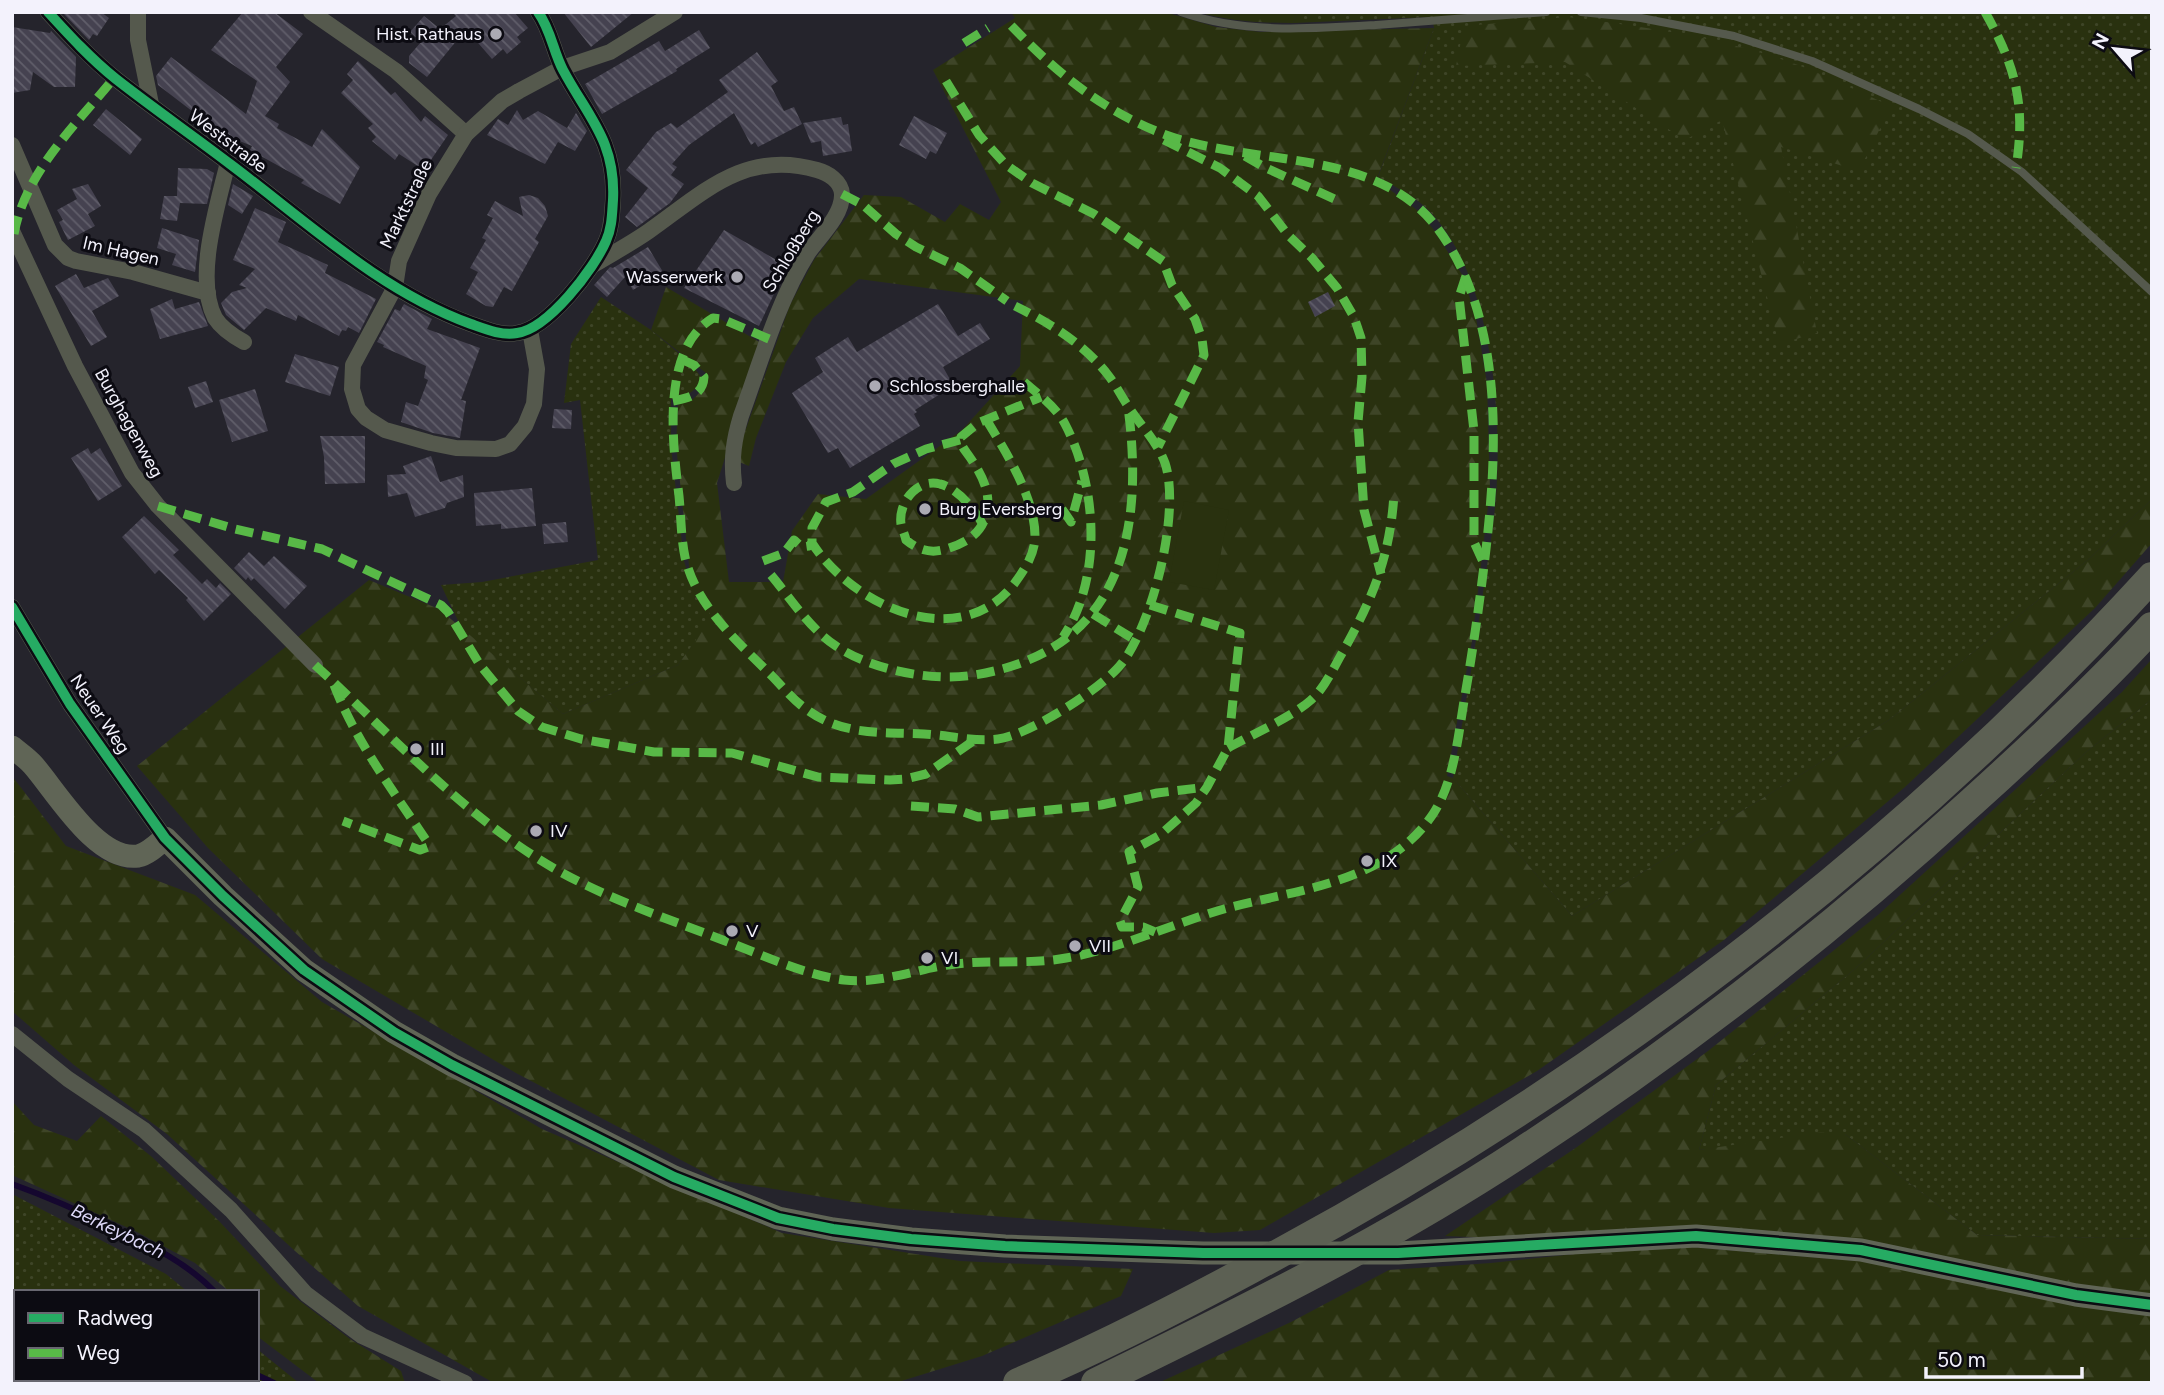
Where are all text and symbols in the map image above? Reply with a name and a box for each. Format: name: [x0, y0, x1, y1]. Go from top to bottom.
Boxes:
north arrow: [2080, 14, 2150, 84]
place label: Hist. Rathaus: [376, 23, 482, 45]
marker: Hist. Rathaus: [488, 26, 504, 42]
text: N: [2087, 29, 2114, 53]
street label: Weststraße: [185, 105, 271, 178]
street label: Marktstraße: [375, 156, 437, 252]
street label: Schloßberg: [758, 206, 824, 296]
street label: Im Hagen: [81, 232, 161, 270]
place label: Wasserwerk: [626, 266, 723, 288]
marker: Wasserwerk: [729, 269, 745, 285]
street label: Burghagenweg: [90, 365, 168, 481]
place label: Schlossberghalle: [889, 375, 1025, 397]
marker: Schlossberghalle: [867, 378, 883, 394]
place label: Burg Eversberg: [939, 498, 1062, 520]
marker: Burg Eversberg: [917, 501, 933, 517]
street label: Neuer Weg: [65, 670, 135, 758]
place label: III: [430, 738, 445, 760]
marker: III: [408, 741, 424, 757]
place label: IV: [550, 820, 568, 842]
marker: IV: [528, 823, 544, 839]
place label: IX: [1381, 850, 1397, 872]
marker: IX: [1359, 853, 1375, 869]
place label: V: [746, 920, 759, 942]
marker: V: [724, 923, 740, 939]
place label: VII: [1089, 935, 1111, 957]
marker: VII: [1067, 938, 1083, 954]
place label: VI: [941, 947, 958, 969]
marker: VI: [919, 950, 935, 966]
water label: Berkeybach: [68, 1199, 169, 1264]
legend: [14, 1290, 259, 1381]
text: Radweg: [77, 1305, 153, 1330]
scale bar: [1926, 1336, 2082, 1380]
text: Weg: [77, 1340, 120, 1365]
text: 50 m: [1937, 1347, 1986, 1372]

